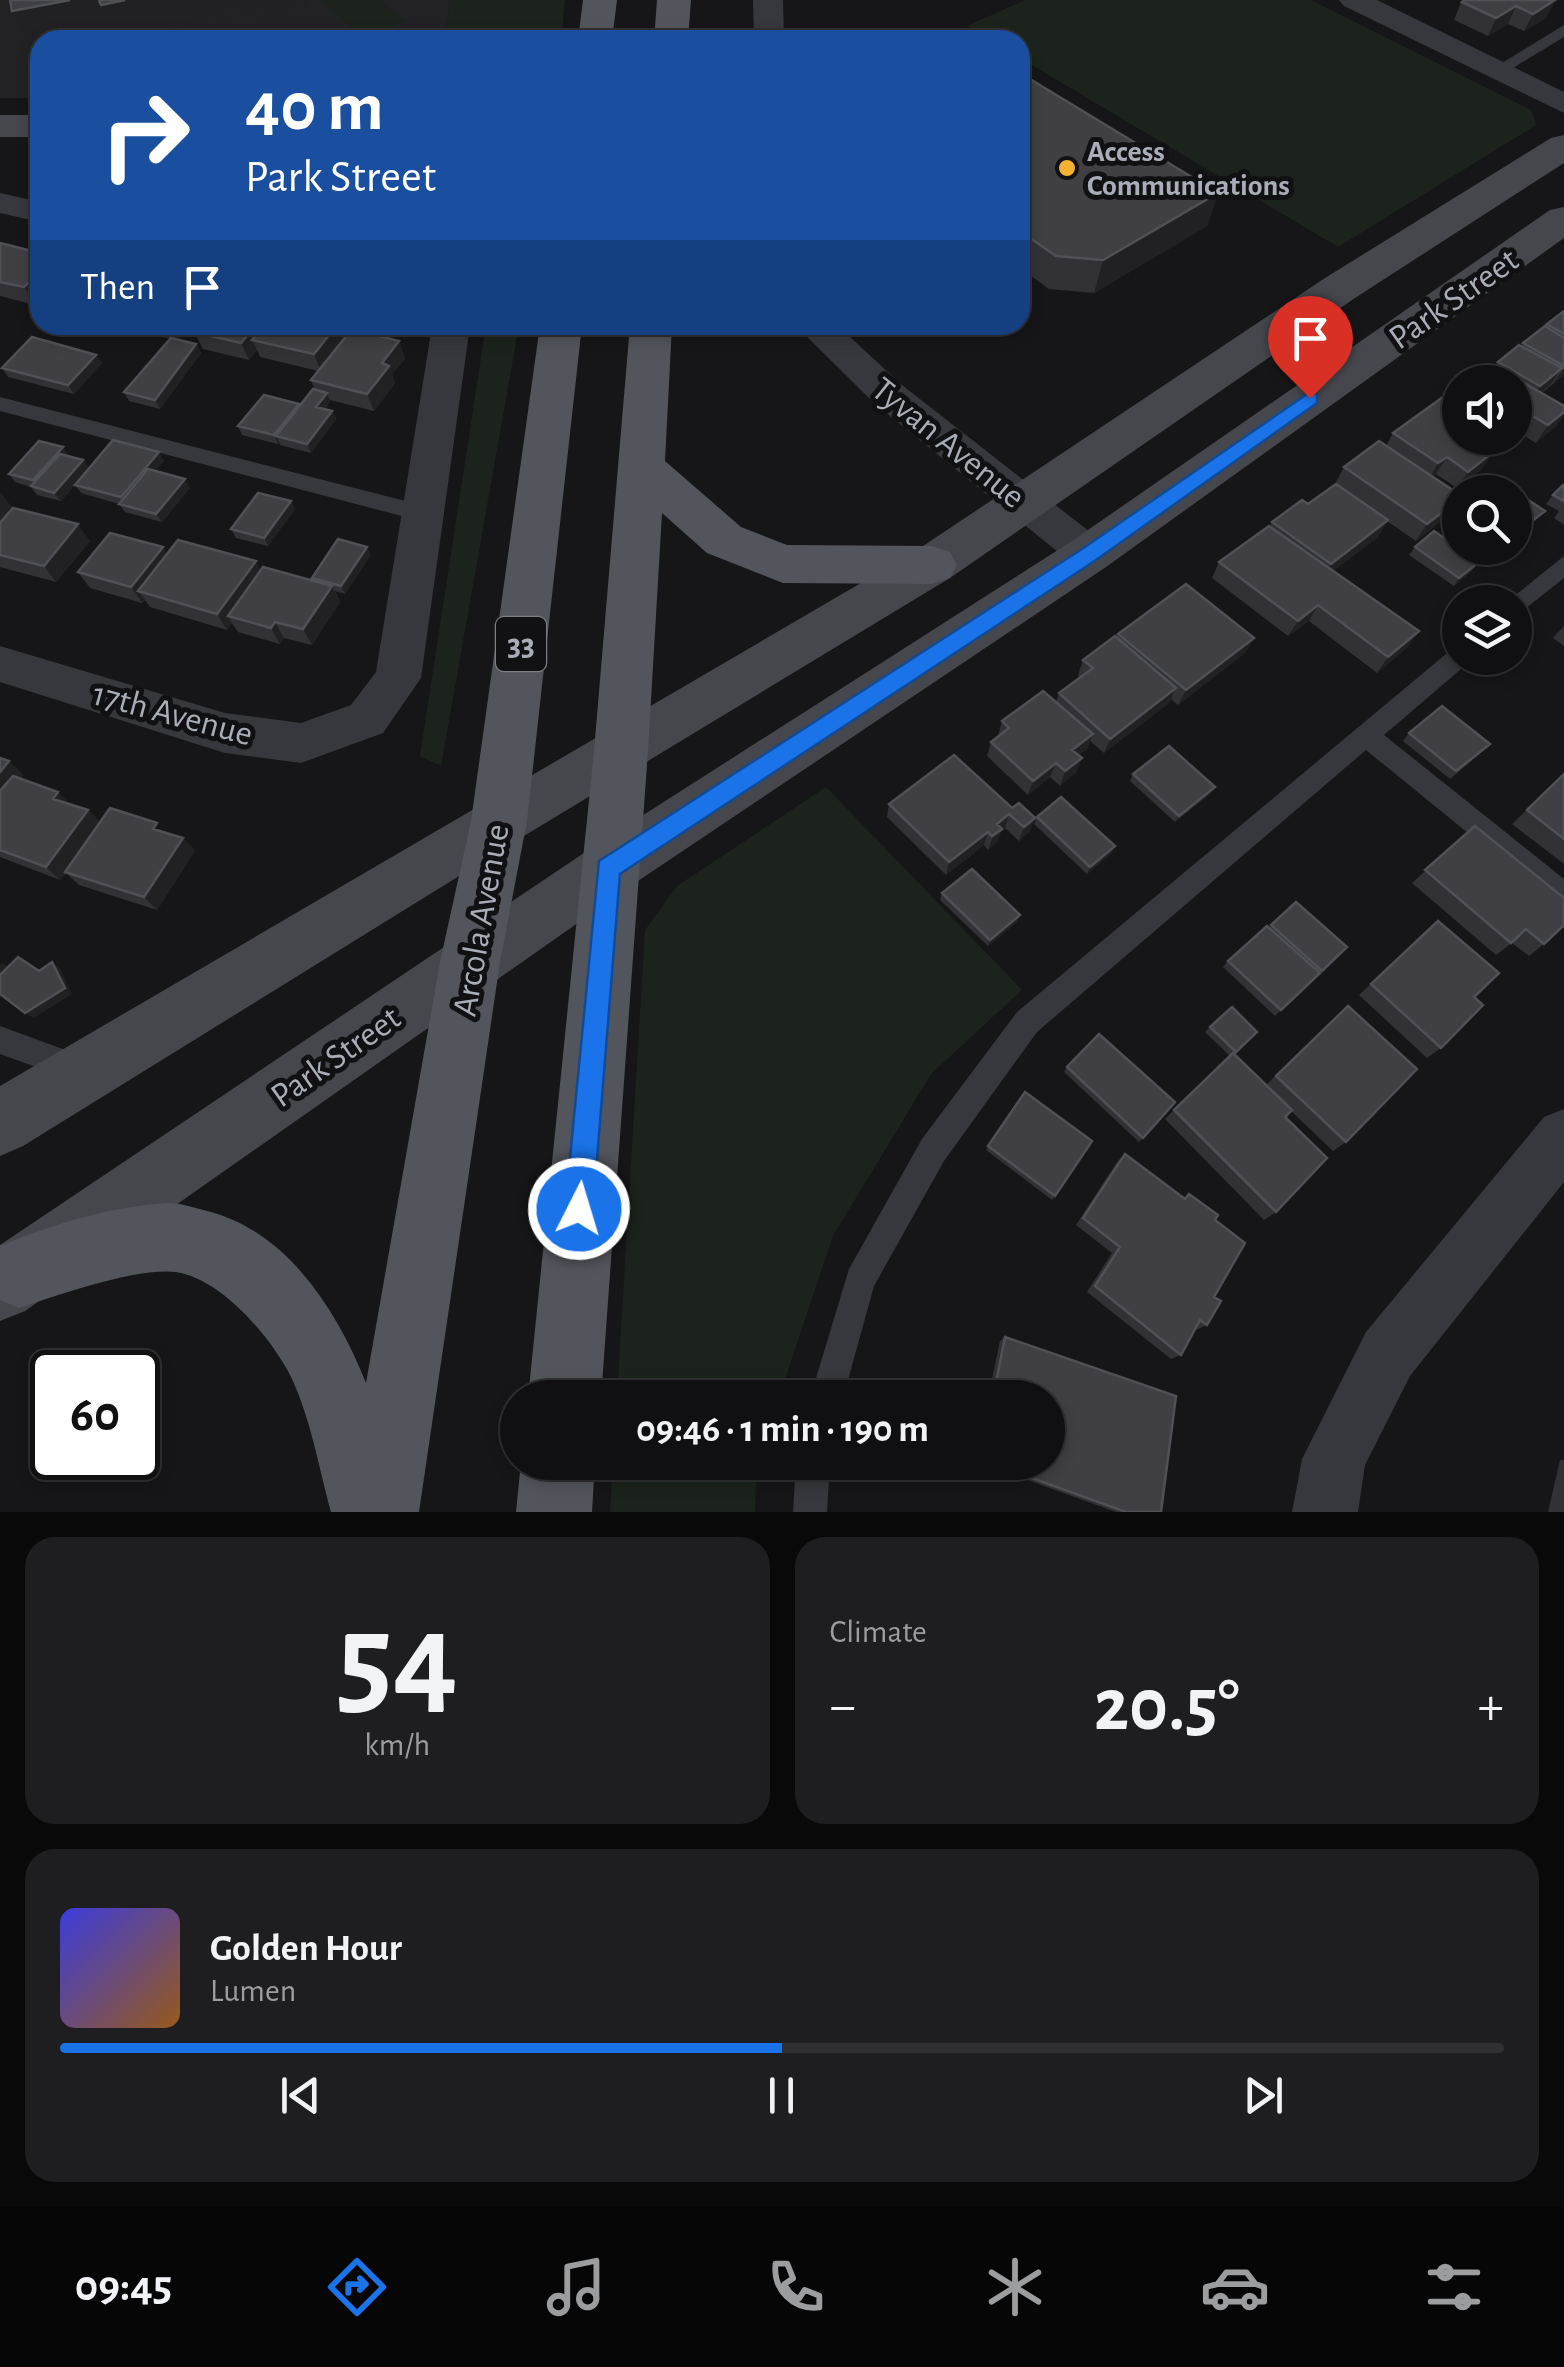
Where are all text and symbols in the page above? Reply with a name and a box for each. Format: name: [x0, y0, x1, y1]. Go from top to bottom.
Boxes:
icon: right: [80, 70, 210, 200]
text: 40 m: [245, 73, 384, 143]
place label: Access Communications: [1087, 137, 1290, 201]
text: Park Street: [245, 155, 436, 200]
marker: Access Communications: [1056, 157, 1078, 179]
street label: Park Street: [1383, 242, 1525, 356]
icon: arrive: [175, 260, 230, 315]
text: Then: [80, 269, 155, 307]
pin: [1268, 296, 1353, 399]
icon: arrive: [1283, 311, 1338, 366]
map controls: [1442, 365, 1532, 675]
button: sound: [1442, 365, 1532, 455]
street label: Tyvan Avenue: [865, 371, 1031, 515]
button: search: [1442, 475, 1532, 565]
button: layers: [1442, 585, 1532, 675]
road number: 33: [496, 617, 546, 671]
street label: 17th Avenue: [89, 676, 256, 753]
street label: Arcola Avenue: [447, 821, 516, 1019]
street label: Park Street: [265, 1000, 407, 1114]
position arrow: [527, 1157, 631, 1261]
speed limit sign: 60: [30, 1350, 160, 1480]
text: 09:46 · 1 min · 190 m: [636, 1411, 929, 1449]
text: 54: [336, 1596, 458, 1726]
text: Climate: [830, 1616, 927, 1648]
text: 20.5°: [1094, 1669, 1240, 1744]
text: −: [830, 1679, 856, 1734]
text: +: [1478, 1679, 1504, 1734]
text: km/h: [364, 1729, 430, 1761]
text: Golden Hour: [210, 1930, 402, 1968]
text: Lumen: [210, 1975, 296, 2007]
icon: previous: [273, 2068, 328, 2123]
icon: pause: [754, 2068, 809, 2123]
icon: next: [1236, 2068, 1291, 2123]
icon: directions: [322, 2252, 392, 2322]
icon: music: [541, 2252, 611, 2322]
icon: phone: [761, 2252, 831, 2322]
icon: climate: [980, 2252, 1050, 2322]
icon: car: [1200, 2252, 1270, 2322]
icon: filters: [1419, 2252, 1489, 2322]
text: 09:45: [75, 2264, 172, 2309]

